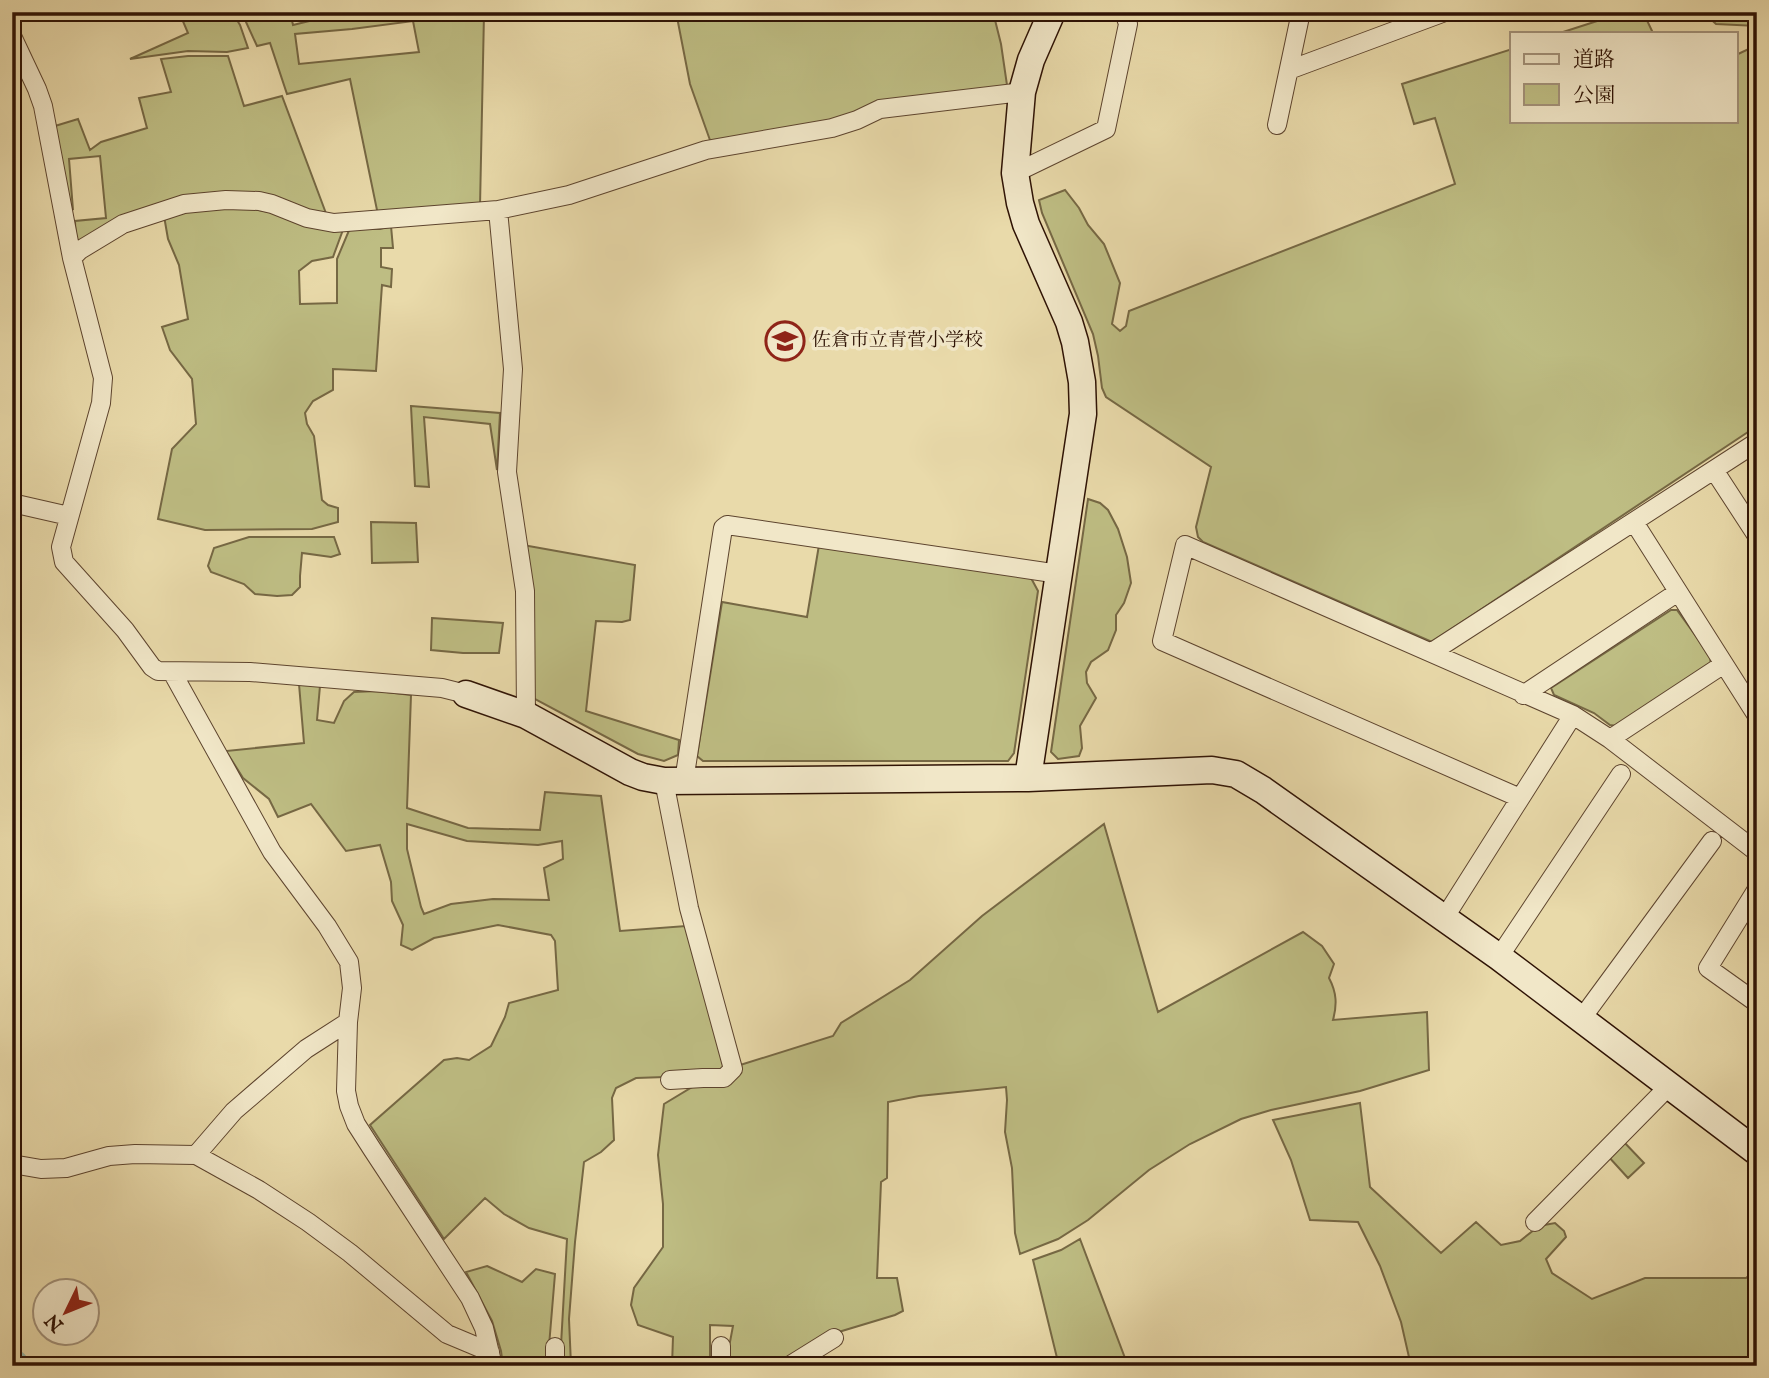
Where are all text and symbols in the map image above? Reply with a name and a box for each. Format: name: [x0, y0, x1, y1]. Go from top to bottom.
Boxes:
legend: [1510, 32, 1738, 122]
text: 道路: [1573, 47, 1615, 74]
text: 公園: [1573, 83, 1615, 110]
school or university icon: 佐倉市立青菅小学校: [764, 320, 806, 362]
place label: 佐倉市立青菅小学校: [812, 329, 983, 353]
north arrow: [32, 1276, 102, 1346]
text: N: [40, 1308, 70, 1337]

